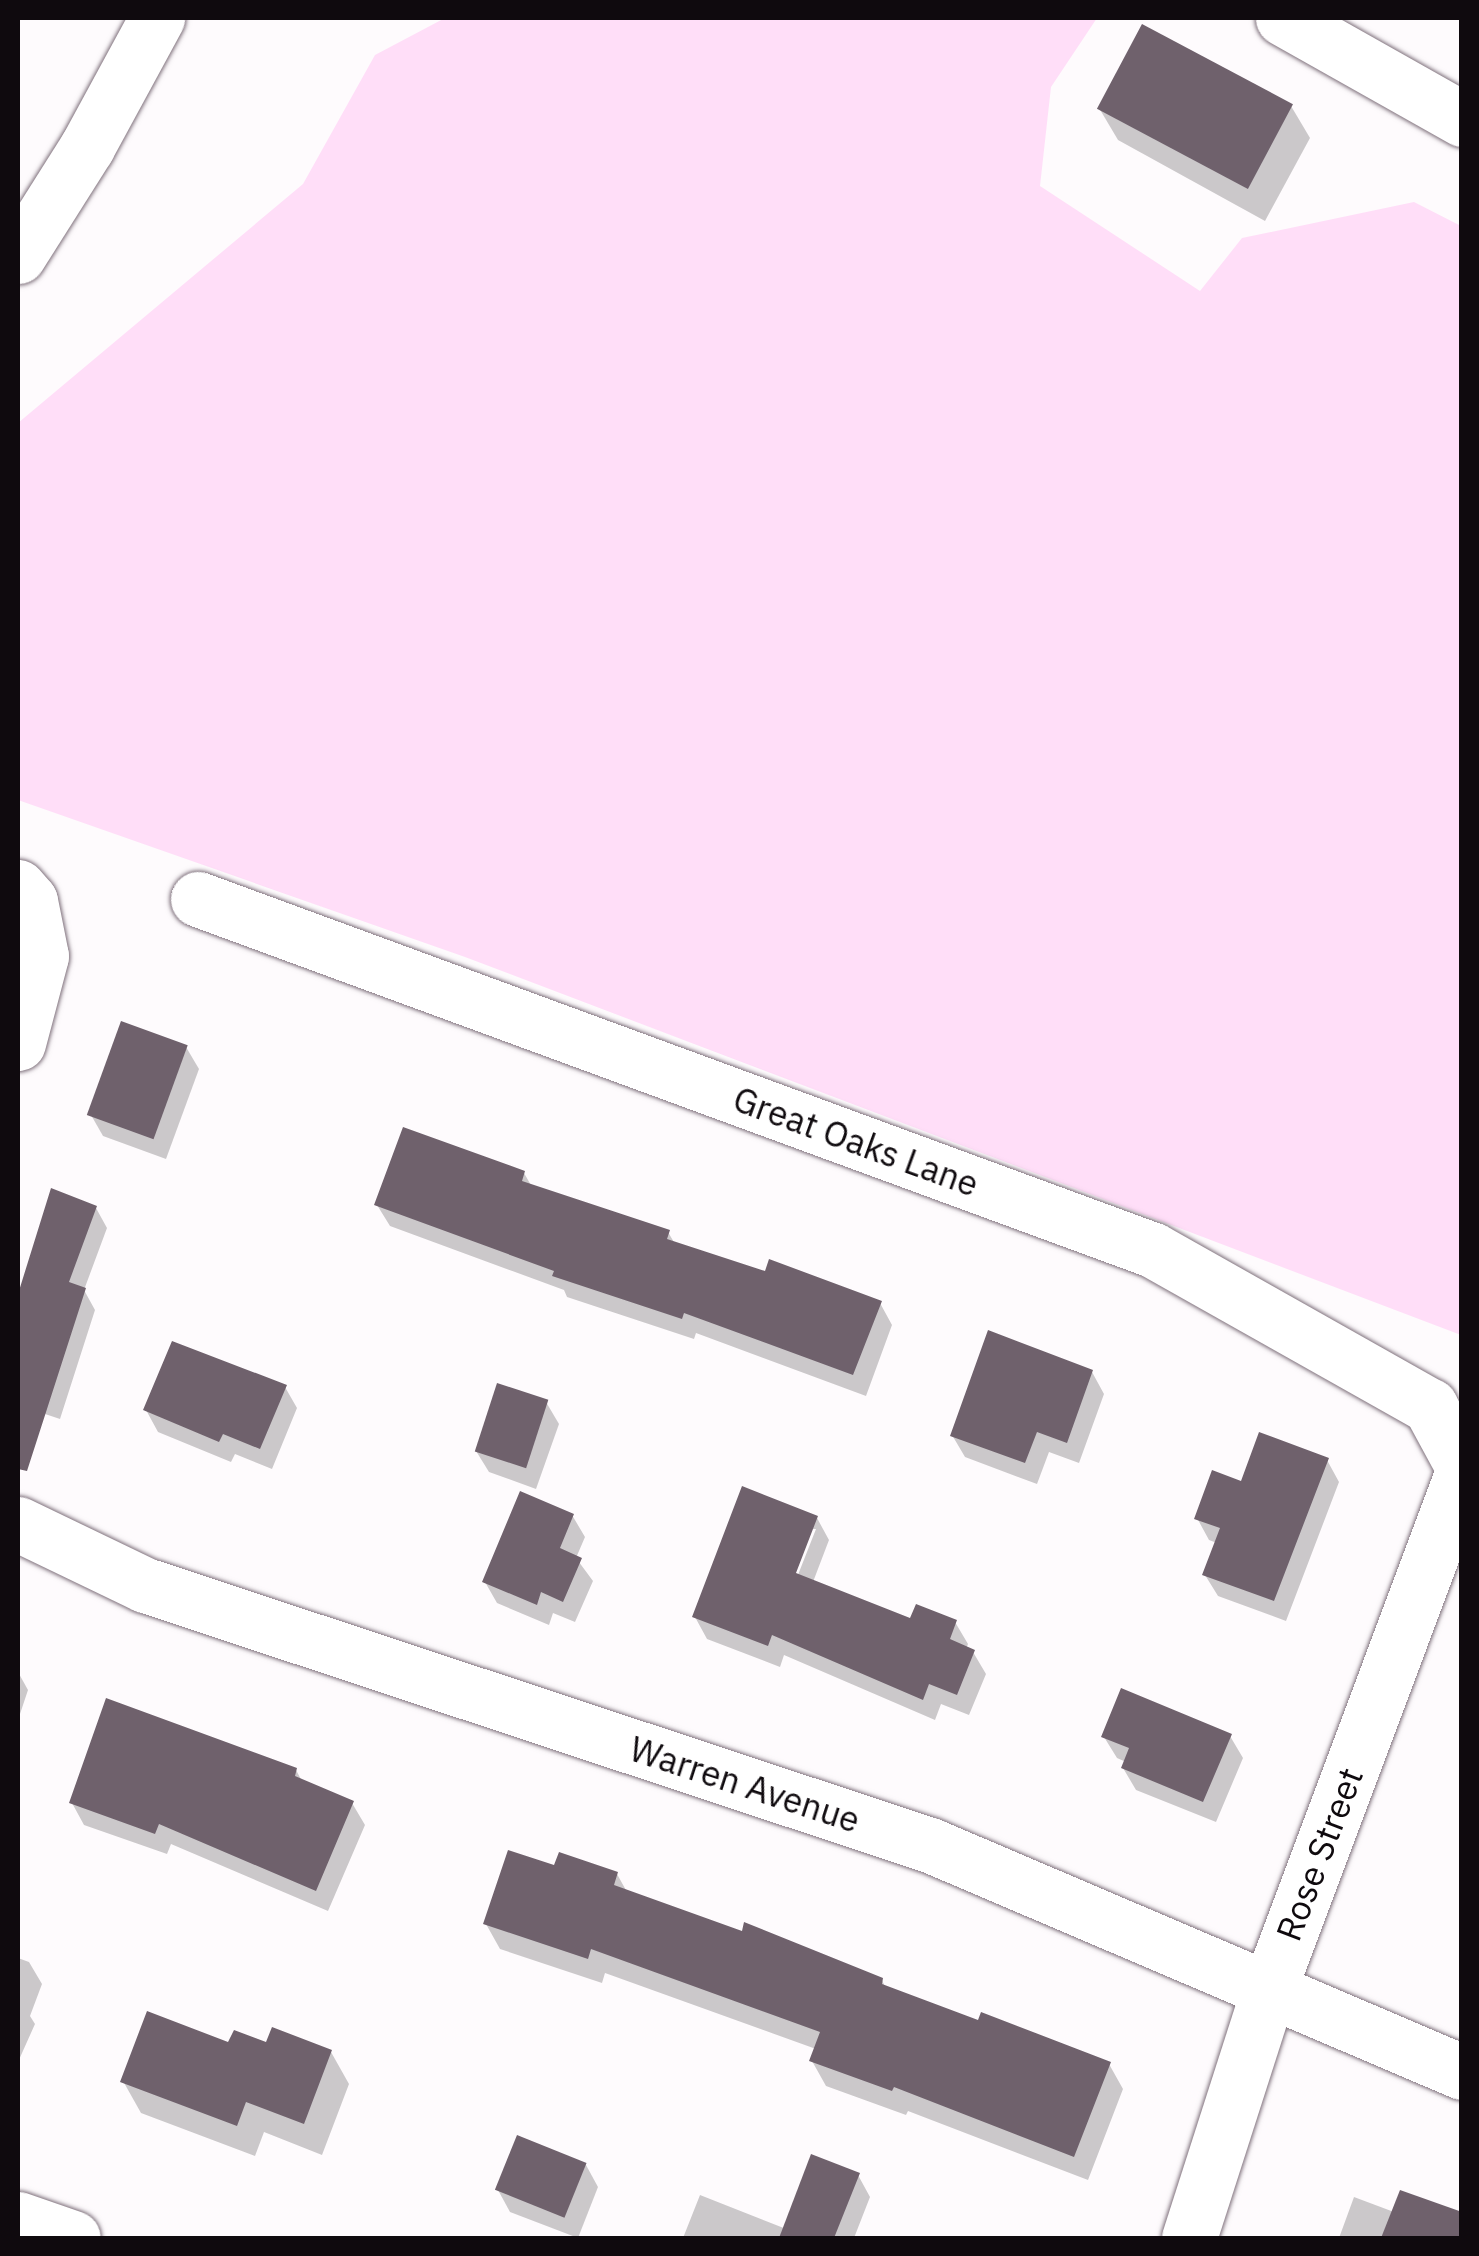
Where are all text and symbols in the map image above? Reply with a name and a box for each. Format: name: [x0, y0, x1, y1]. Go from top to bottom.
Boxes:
street label: Great Oaks Lane: [728, 1077, 984, 1205]
street label: Warren Avenue: [625, 1727, 865, 1841]
street label: Rose Street: [1267, 1762, 1371, 1946]

